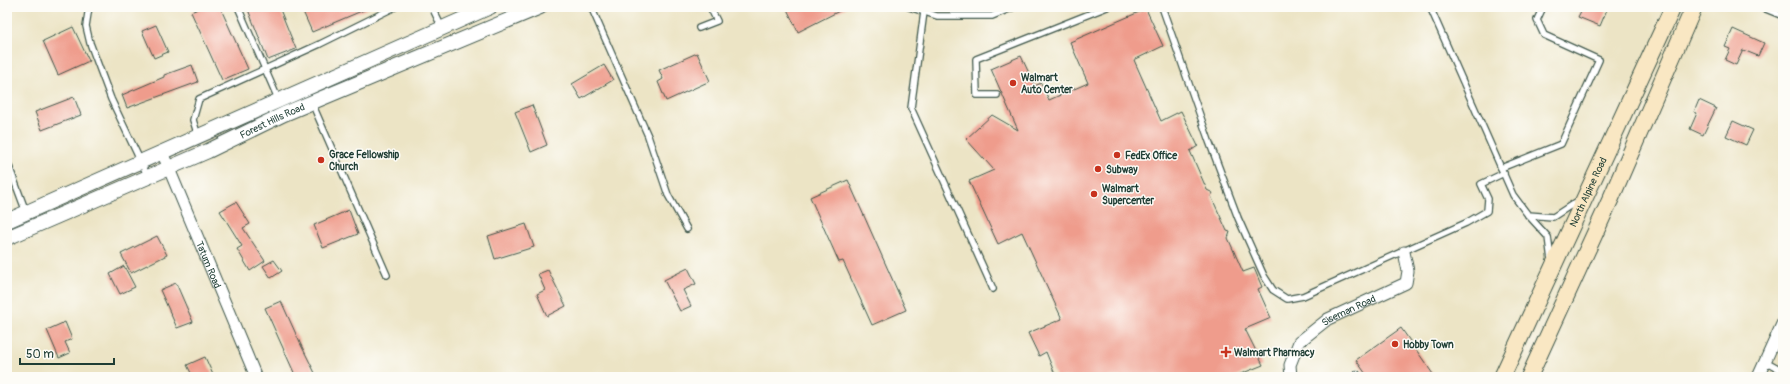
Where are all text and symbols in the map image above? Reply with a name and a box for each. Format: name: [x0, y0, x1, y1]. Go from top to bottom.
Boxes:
place label: Walmart Auto Center: [1021, 72, 1073, 96]
marker: Walmart Auto Center: [1008, 78, 1018, 88]
street label: Forest Hills Road: [238, 101, 307, 142]
place label: Grace Fellowship Church: [329, 149, 399, 173]
marker: FedEx Office: [1112, 150, 1122, 160]
place label: FedEx Office: [1125, 150, 1178, 162]
marker: Grace Fellowship Church: [316, 155, 326, 165]
street label: North Alpine Road: [1567, 155, 1610, 229]
marker: Subway: [1093, 164, 1103, 174]
place label: Subway: [1106, 164, 1138, 176]
place label: Walmart Supercenter: [1102, 183, 1154, 207]
marker: Walmart Supercenter: [1089, 189, 1099, 199]
street label: Tatum Road: [193, 240, 223, 290]
street label: Siseman Road: [1319, 293, 1378, 329]
marker: Hobby Town: [1390, 339, 1400, 349]
place label: Hobby Town: [1403, 339, 1454, 351]
scale bar: [20, 340, 114, 366]
text: 50 m: [26, 347, 54, 362]
marker: Walmart Pharmacy: [1221, 347, 1231, 357]
place label: Walmart Pharmacy: [1234, 347, 1315, 359]

